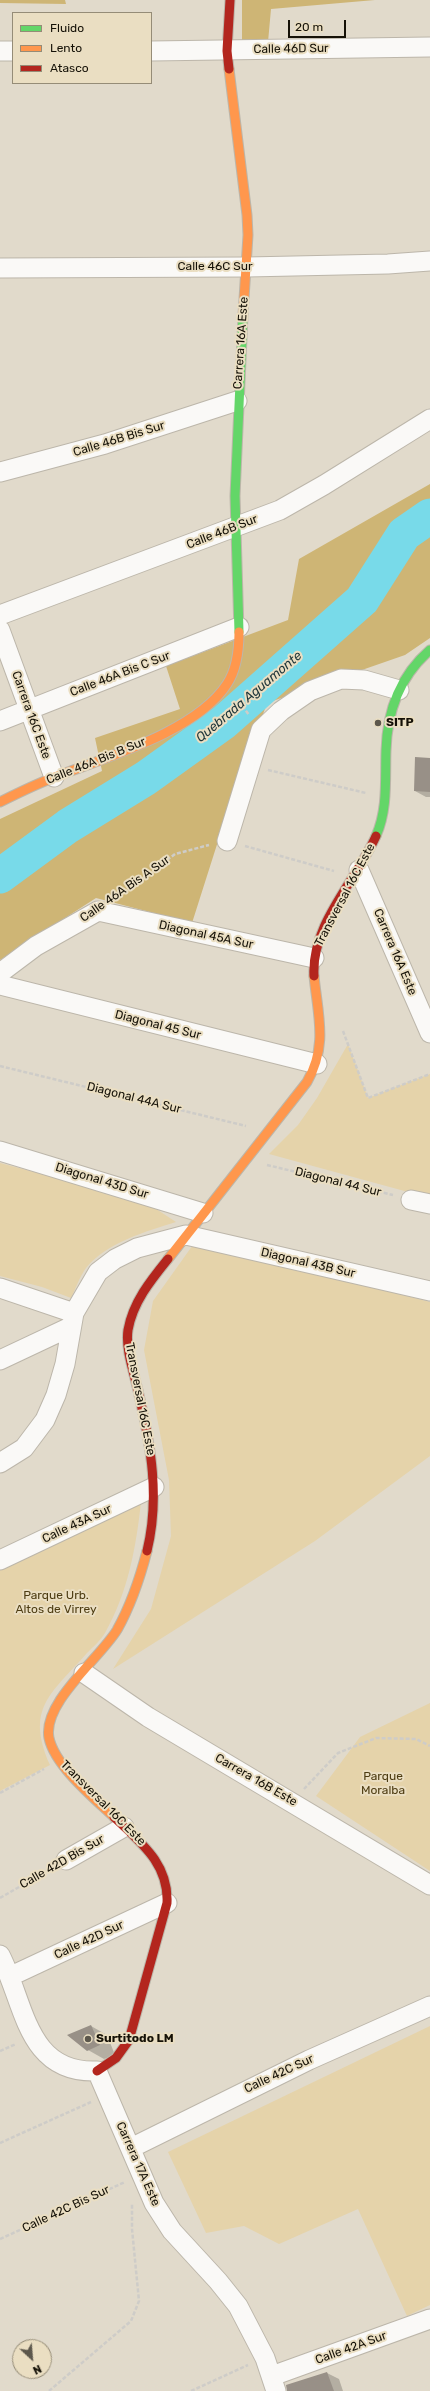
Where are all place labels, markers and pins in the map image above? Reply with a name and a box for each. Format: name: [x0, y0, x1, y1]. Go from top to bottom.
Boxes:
place label: SITP: [386, 716, 414, 730]
marker: SITP: [373, 718, 383, 728]
place label: Surtitodo LM: [96, 2032, 174, 2046]
marker: Surtitodo LM: [83, 2034, 93, 2044]

